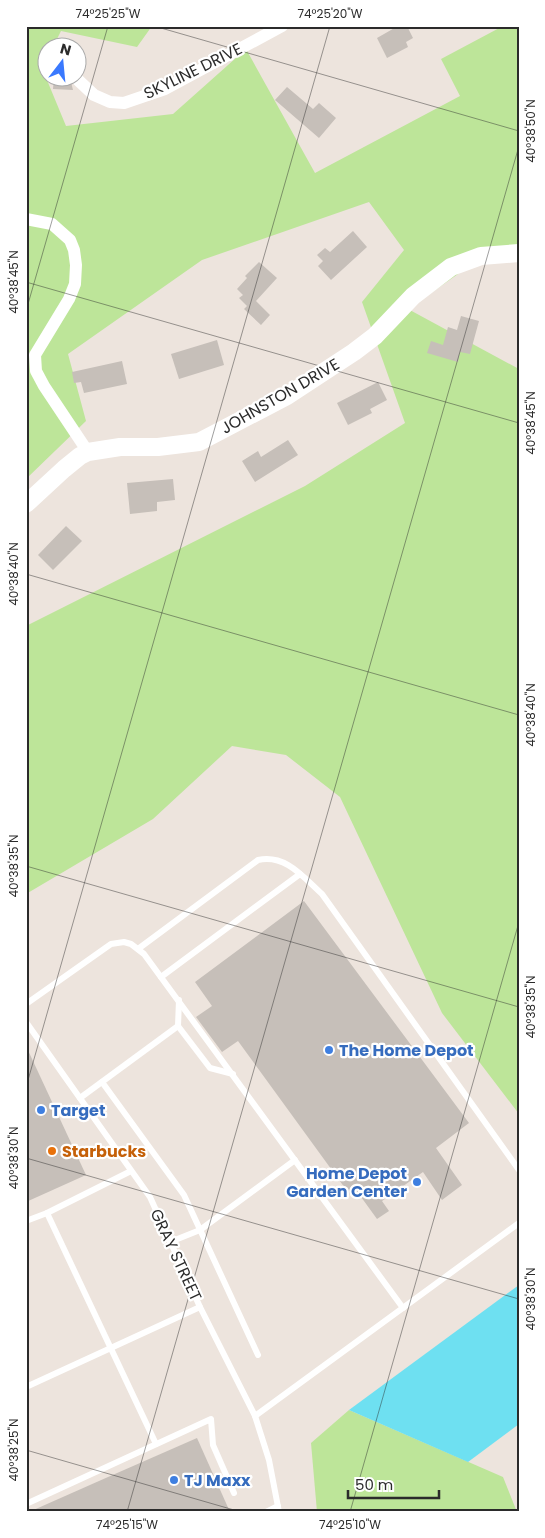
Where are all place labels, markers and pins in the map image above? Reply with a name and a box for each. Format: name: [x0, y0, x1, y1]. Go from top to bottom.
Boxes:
place label: The Home Depot: [339, 1039, 474, 1062]
marker: The Home Depot: [323, 1044, 335, 1056]
place label: Target: [51, 1099, 105, 1122]
marker: Target: [35, 1104, 47, 1116]
place label: Starbucks: [62, 1140, 146, 1163]
marker: Starbucks: [46, 1145, 58, 1157]
place label: Home Depot Garden Center: [286, 1162, 407, 1203]
marker: Home Depot Garden Center: [411, 1176, 423, 1188]
place label: TJ Maxx: [184, 1469, 251, 1492]
marker: TJ Maxx: [168, 1474, 180, 1486]

